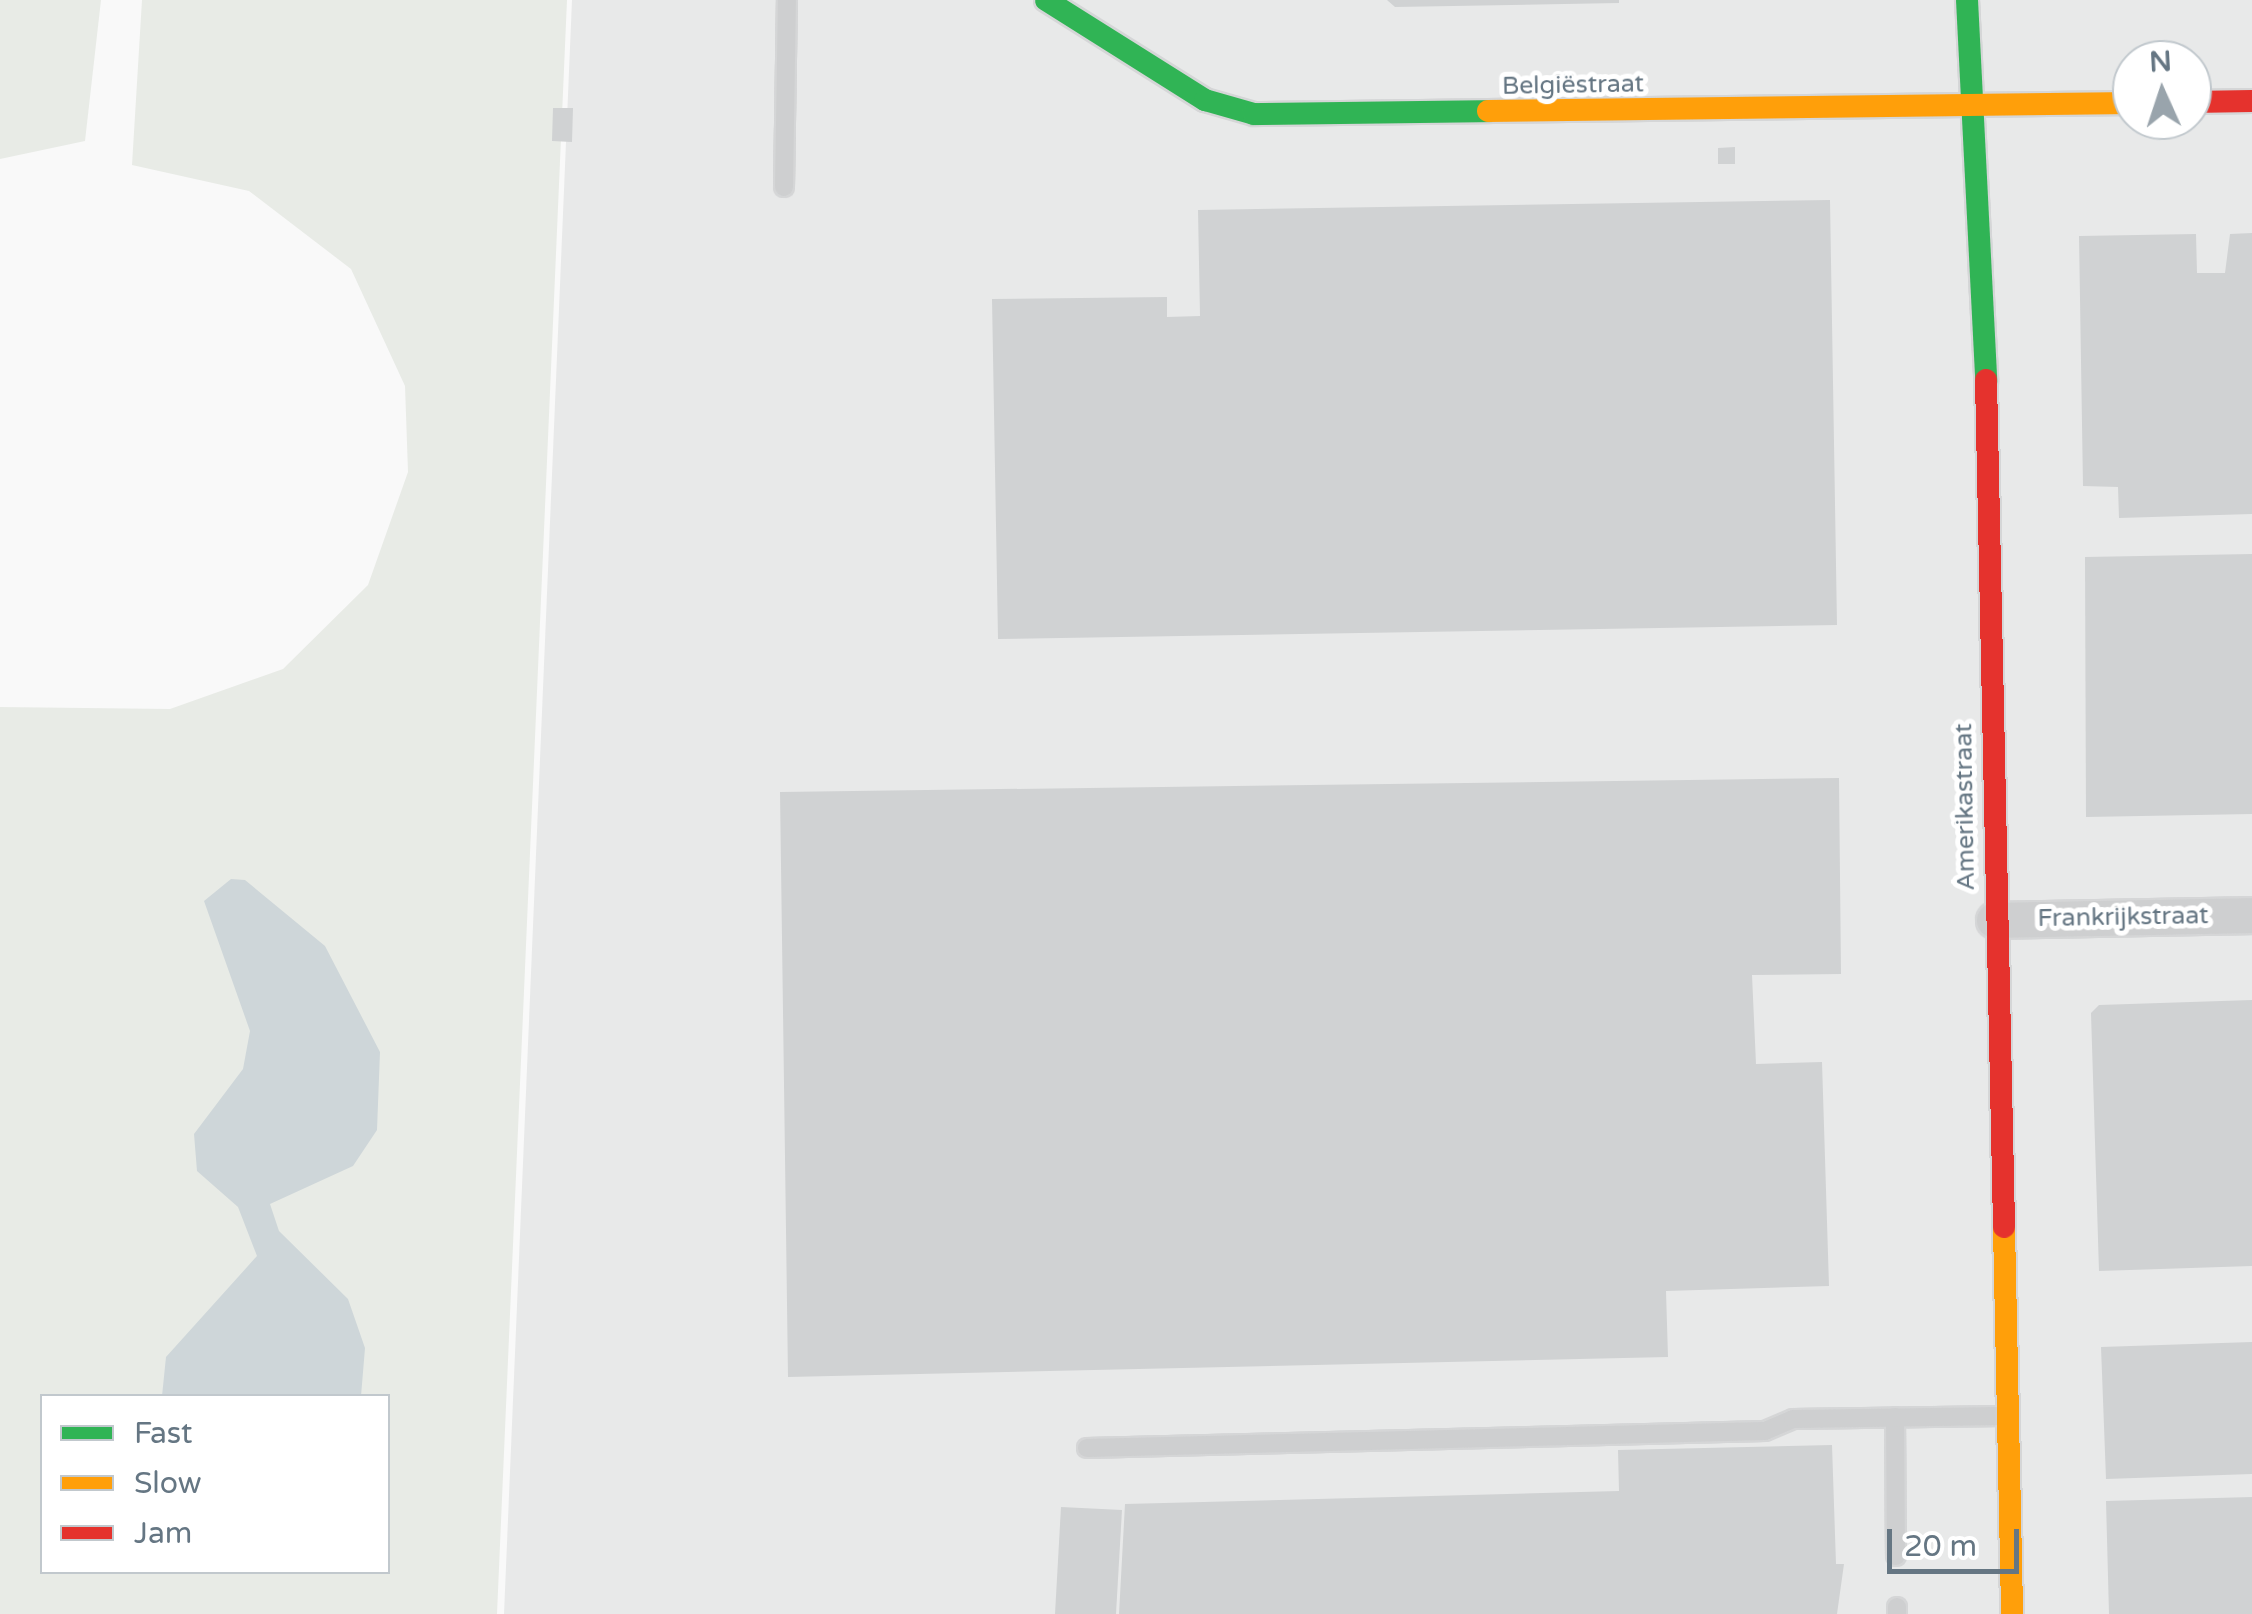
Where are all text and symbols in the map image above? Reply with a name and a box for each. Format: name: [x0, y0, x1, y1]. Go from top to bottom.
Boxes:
north arrow: [2112, 40, 2212, 140]
text: N: [2148, 44, 2173, 80]
street label: Belgiëstraat: [1502, 69, 1644, 101]
street label: Amerikastraat: [1949, 723, 1981, 891]
street label: Frankrijkstraat: [2037, 901, 2209, 933]
legend: [40, 1394, 390, 1574]
text: Fast: [134, 1415, 193, 1452]
text: Slow: [134, 1465, 202, 1502]
scale bar: [1892, 1509, 2024, 1571]
text: Jam: [134, 1515, 192, 1552]
text: 20 m: [1904, 1528, 1977, 1565]

